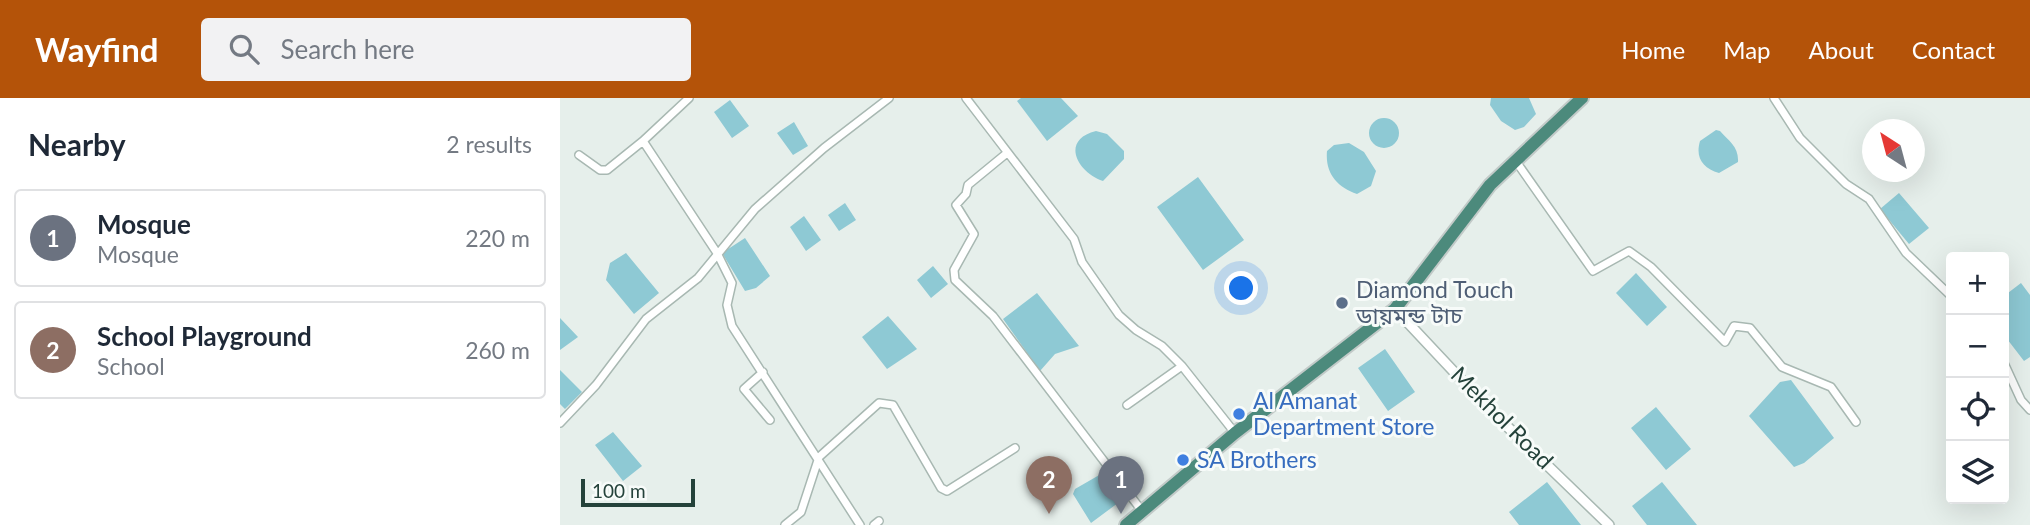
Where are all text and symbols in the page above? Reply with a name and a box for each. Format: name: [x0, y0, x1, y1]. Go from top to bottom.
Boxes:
search box: [201, 18, 691, 81]
text: Wayfind: [35, 29, 159, 69]
icon: search: [225, 30, 263, 68]
text: Search here: [281, 33, 415, 65]
text: Home: [1621, 35, 1685, 64]
text: Map: [1723, 35, 1771, 64]
text: About: [1809, 35, 1874, 64]
text: Contact: [1912, 35, 1995, 64]
north arrow: [1862, 119, 1925, 182]
text: Nearby: [28, 126, 126, 162]
text: 2 results: [446, 130, 532, 158]
text: Mosque: [97, 208, 191, 240]
text: 1: [46, 224, 60, 252]
text: 220 m: [465, 224, 530, 252]
text: Mosque: [97, 240, 179, 268]
map controls: [1946, 252, 2009, 504]
button: +: [1946, 252, 2009, 315]
your location: [1224, 271, 1258, 305]
place label: Diamond Touch ডায়মন্ড টাচ: [1355, 275, 1514, 329]
marker: Diamond Touch ডায়মন্ড টাচ: [1334, 295, 1350, 311]
button: −: [1946, 315, 2009, 378]
text: School Playground: [97, 320, 312, 352]
text: 2: [46, 336, 60, 364]
text: 260 m: [465, 336, 530, 364]
text: School: [97, 352, 165, 380]
street label: Mekhol Road: [1446, 360, 1560, 474]
button: locate: [1946, 378, 2009, 441]
place label: Al Amanat Department Store: [1253, 386, 1435, 440]
marker: Al Amanat Department Store: [1231, 406, 1247, 422]
button: layers: [1946, 441, 2009, 504]
place label: SA Brothers: [1197, 445, 1317, 473]
marker: SA Brothers: [1175, 452, 1191, 468]
pin: 2: [1026, 456, 1072, 514]
pin: 1: [1098, 456, 1144, 514]
scale bar: [581, 476, 695, 508]
text: 100 m: [592, 479, 646, 502]

